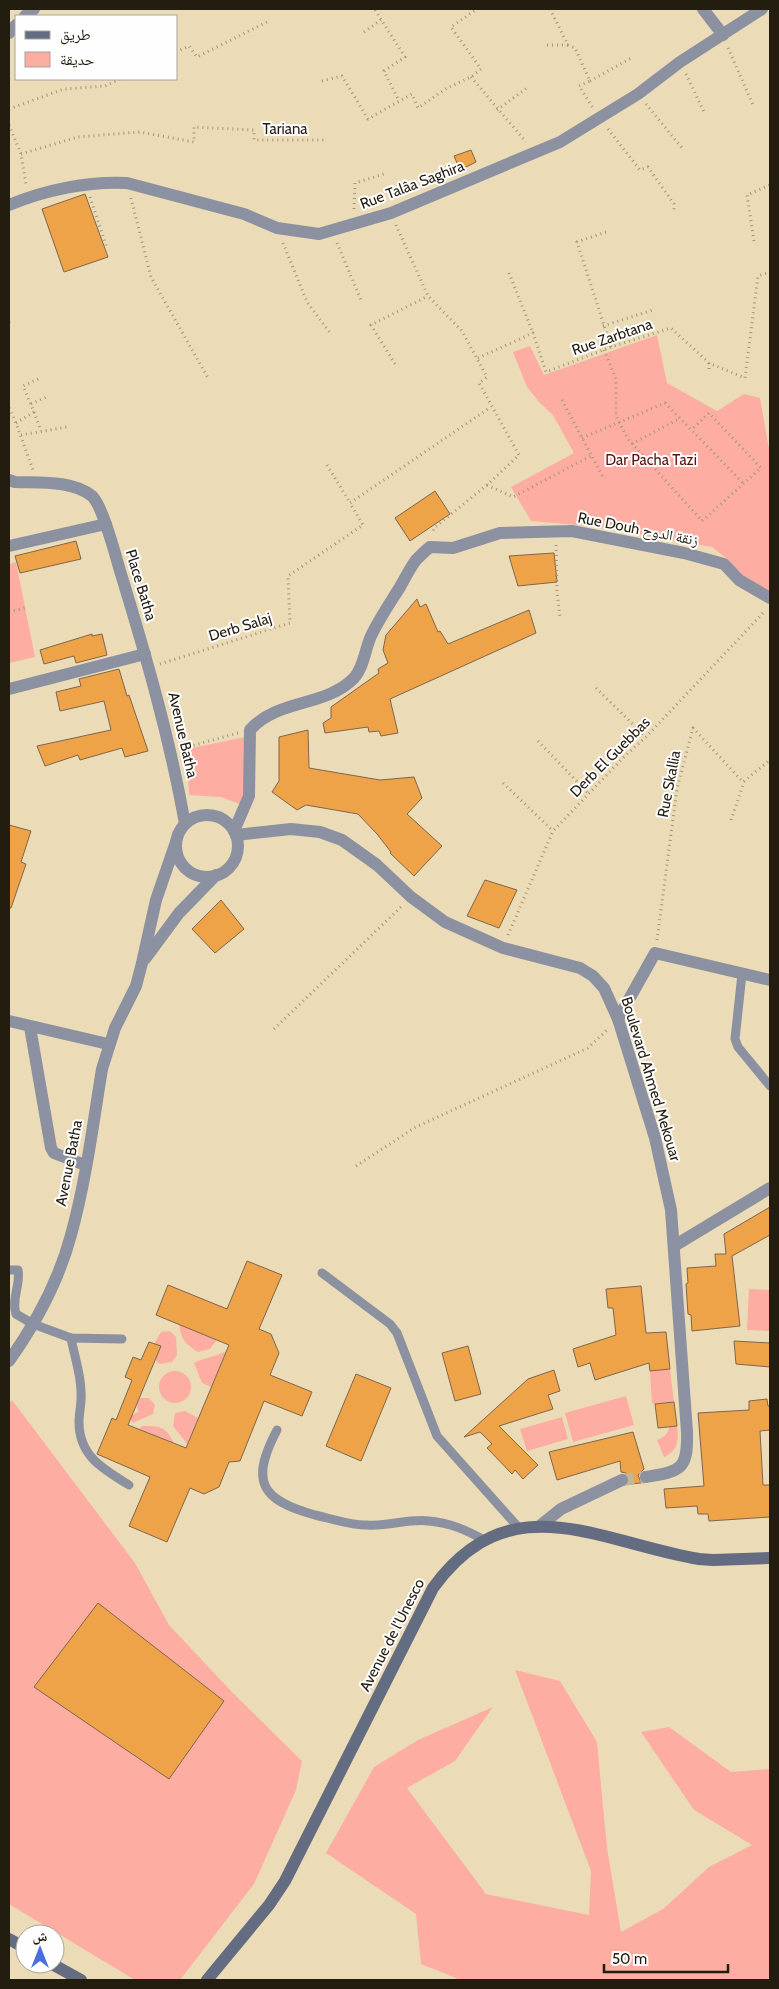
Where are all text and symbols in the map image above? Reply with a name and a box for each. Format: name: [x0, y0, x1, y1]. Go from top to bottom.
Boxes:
legend: [15, 15, 178, 80]
text: طريق: [60, 26, 91, 45]
text: حديقة: [60, 51, 95, 69]
street label: Tariana: [263, 120, 308, 138]
street label: Rue Talâa Saghira: [357, 157, 467, 213]
street label: Rue Zarbtana: [569, 315, 655, 359]
park label: Dar Pacha Tazi: [605, 451, 697, 469]
street label: Rue Douh زنقة الدوح: [576, 508, 700, 551]
street label: Place Batha: [122, 547, 161, 623]
street label: Derb Salaj: [206, 609, 274, 645]
street label: Avenue Batha: [164, 690, 202, 780]
street label: Derb El Guebbas: [566, 713, 654, 801]
street label: Rue Skallia: [654, 748, 684, 819]
street label: Boulevard Ahmed Mekouar: [617, 995, 685, 1164]
street label: Avenue Batha: [52, 1118, 86, 1208]
street label: Avenue de l'Unesco: [356, 1576, 428, 1694]
north arrow: [15, 1924, 65, 1974]
text: ش: [33, 1927, 48, 1945]
scale bar: [604, 1942, 728, 1974]
text: 50 m: [612, 1950, 647, 1968]

